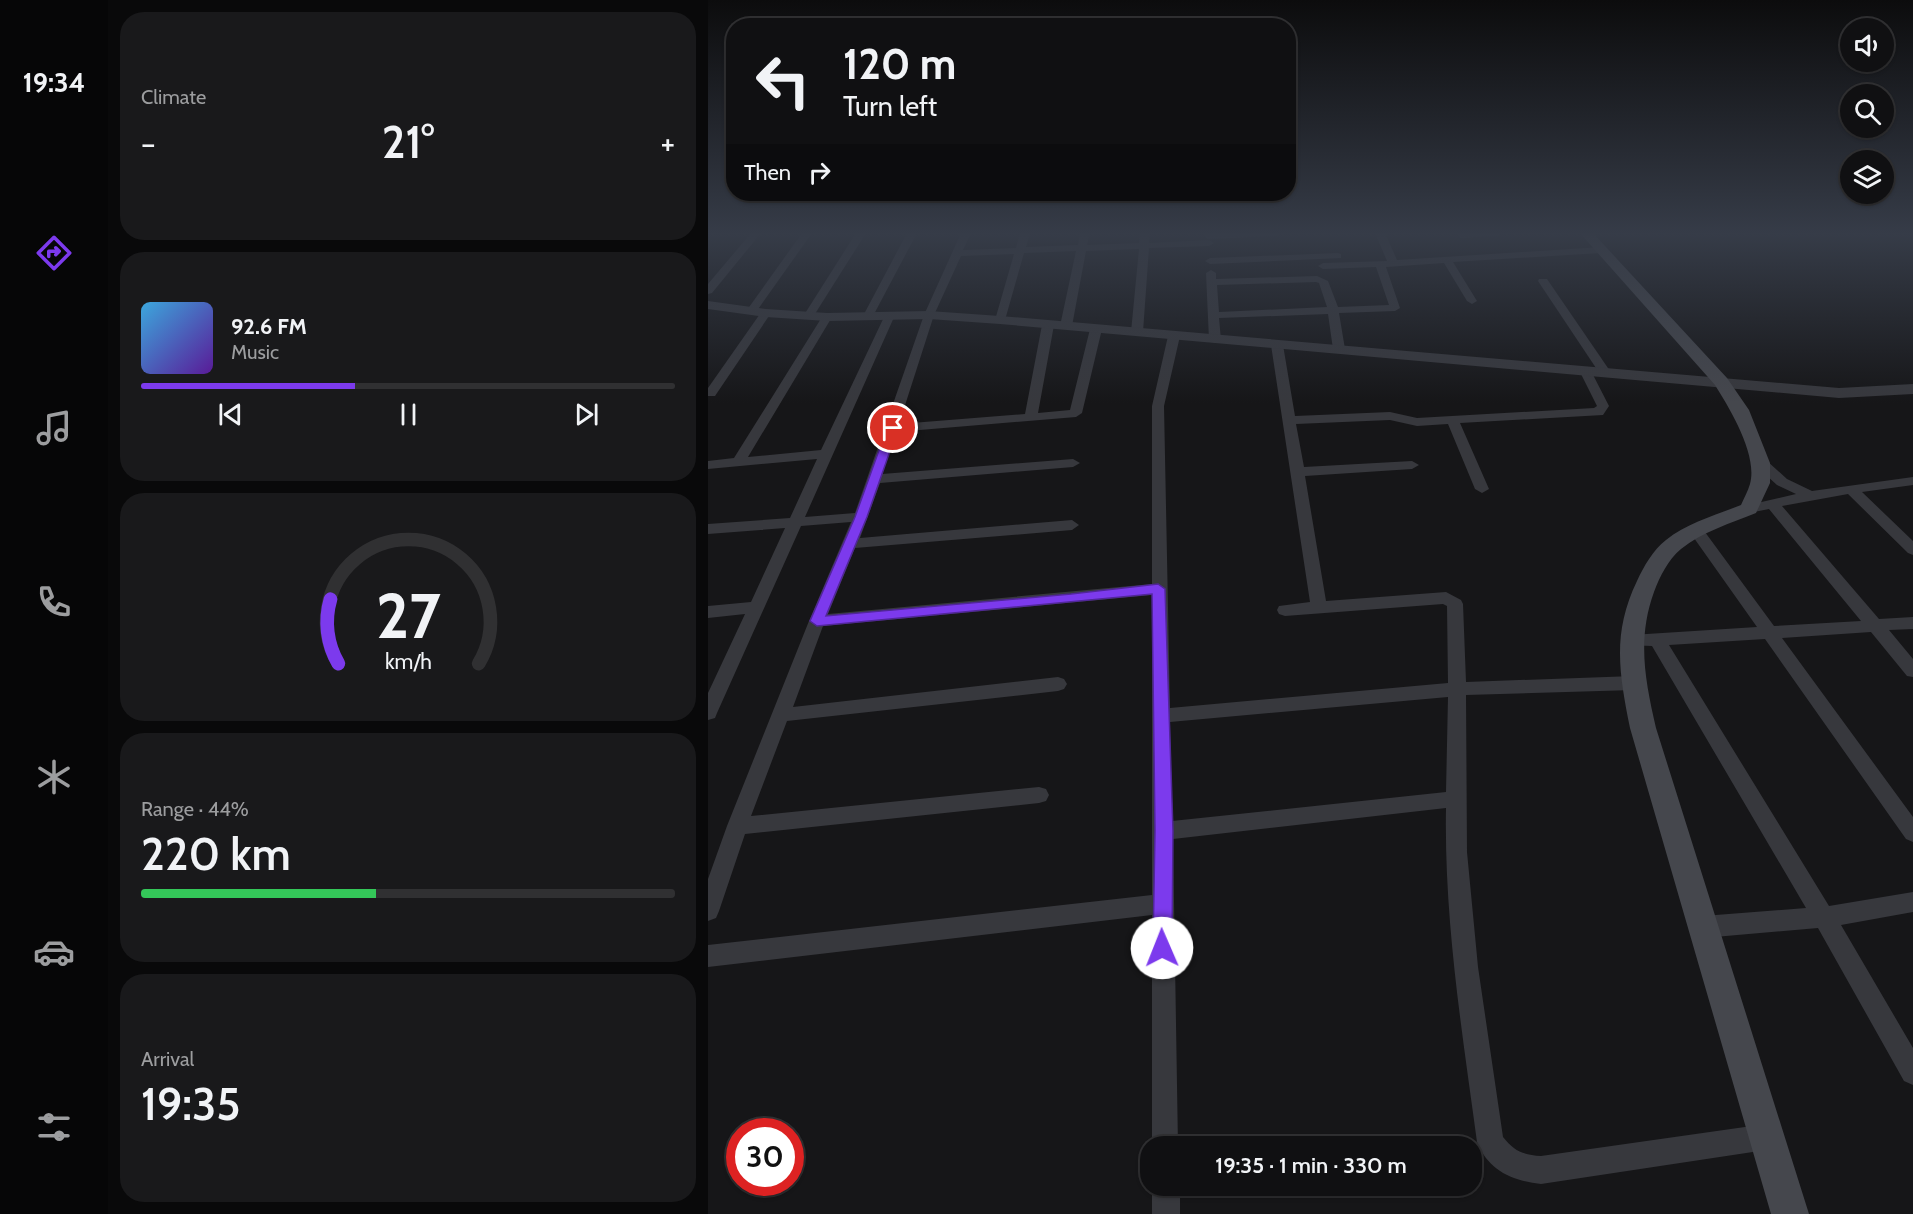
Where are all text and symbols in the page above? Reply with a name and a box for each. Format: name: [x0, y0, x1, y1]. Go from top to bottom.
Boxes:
map controls: [1840, 18, 1894, 204]
button: sound: [1840, 18, 1894, 72]
text: 120 m: [843, 38, 956, 90]
icon: left: [744, 42, 822, 120]
text: 19:34: [23, 66, 85, 99]
button: search: [1840, 84, 1894, 138]
text: Climate: [141, 85, 206, 109]
text: Turn left: [843, 90, 937, 123]
text: 21°: [382, 115, 434, 169]
text: −: [141, 123, 156, 163]
text: +: [660, 123, 675, 163]
button: layers: [1840, 150, 1894, 204]
icon: right: [803, 156, 836, 189]
text: Then: [744, 159, 791, 186]
icon: directions: [33, 232, 75, 274]
text: 92.6 FM: [231, 313, 307, 340]
text: Music: [231, 340, 279, 364]
icon: previous: [214, 398, 247, 431]
icon: pause: [392, 398, 425, 431]
icon: next: [570, 398, 603, 431]
pin: [867, 402, 918, 453]
icon: music: [33, 407, 75, 449]
icon: arrive: [876, 411, 909, 444]
text: 27: [376, 578, 441, 654]
icon: phone: [33, 581, 75, 623]
text: km/h: [385, 648, 431, 674]
icon: climate: [33, 756, 75, 798]
text: Range · 44%: [141, 797, 249, 821]
text: 220 km: [141, 827, 291, 881]
position arrow: [1130, 916, 1194, 980]
icon: car: [33, 931, 75, 973]
text: Arrival: [141, 1047, 194, 1071]
text: 19:35: [141, 1077, 241, 1131]
icon: filters: [33, 1106, 75, 1148]
speed limit sign: 30: [726, 1118, 804, 1196]
text: 19:35 · 1 min · 330 m: [1215, 1152, 1407, 1179]

